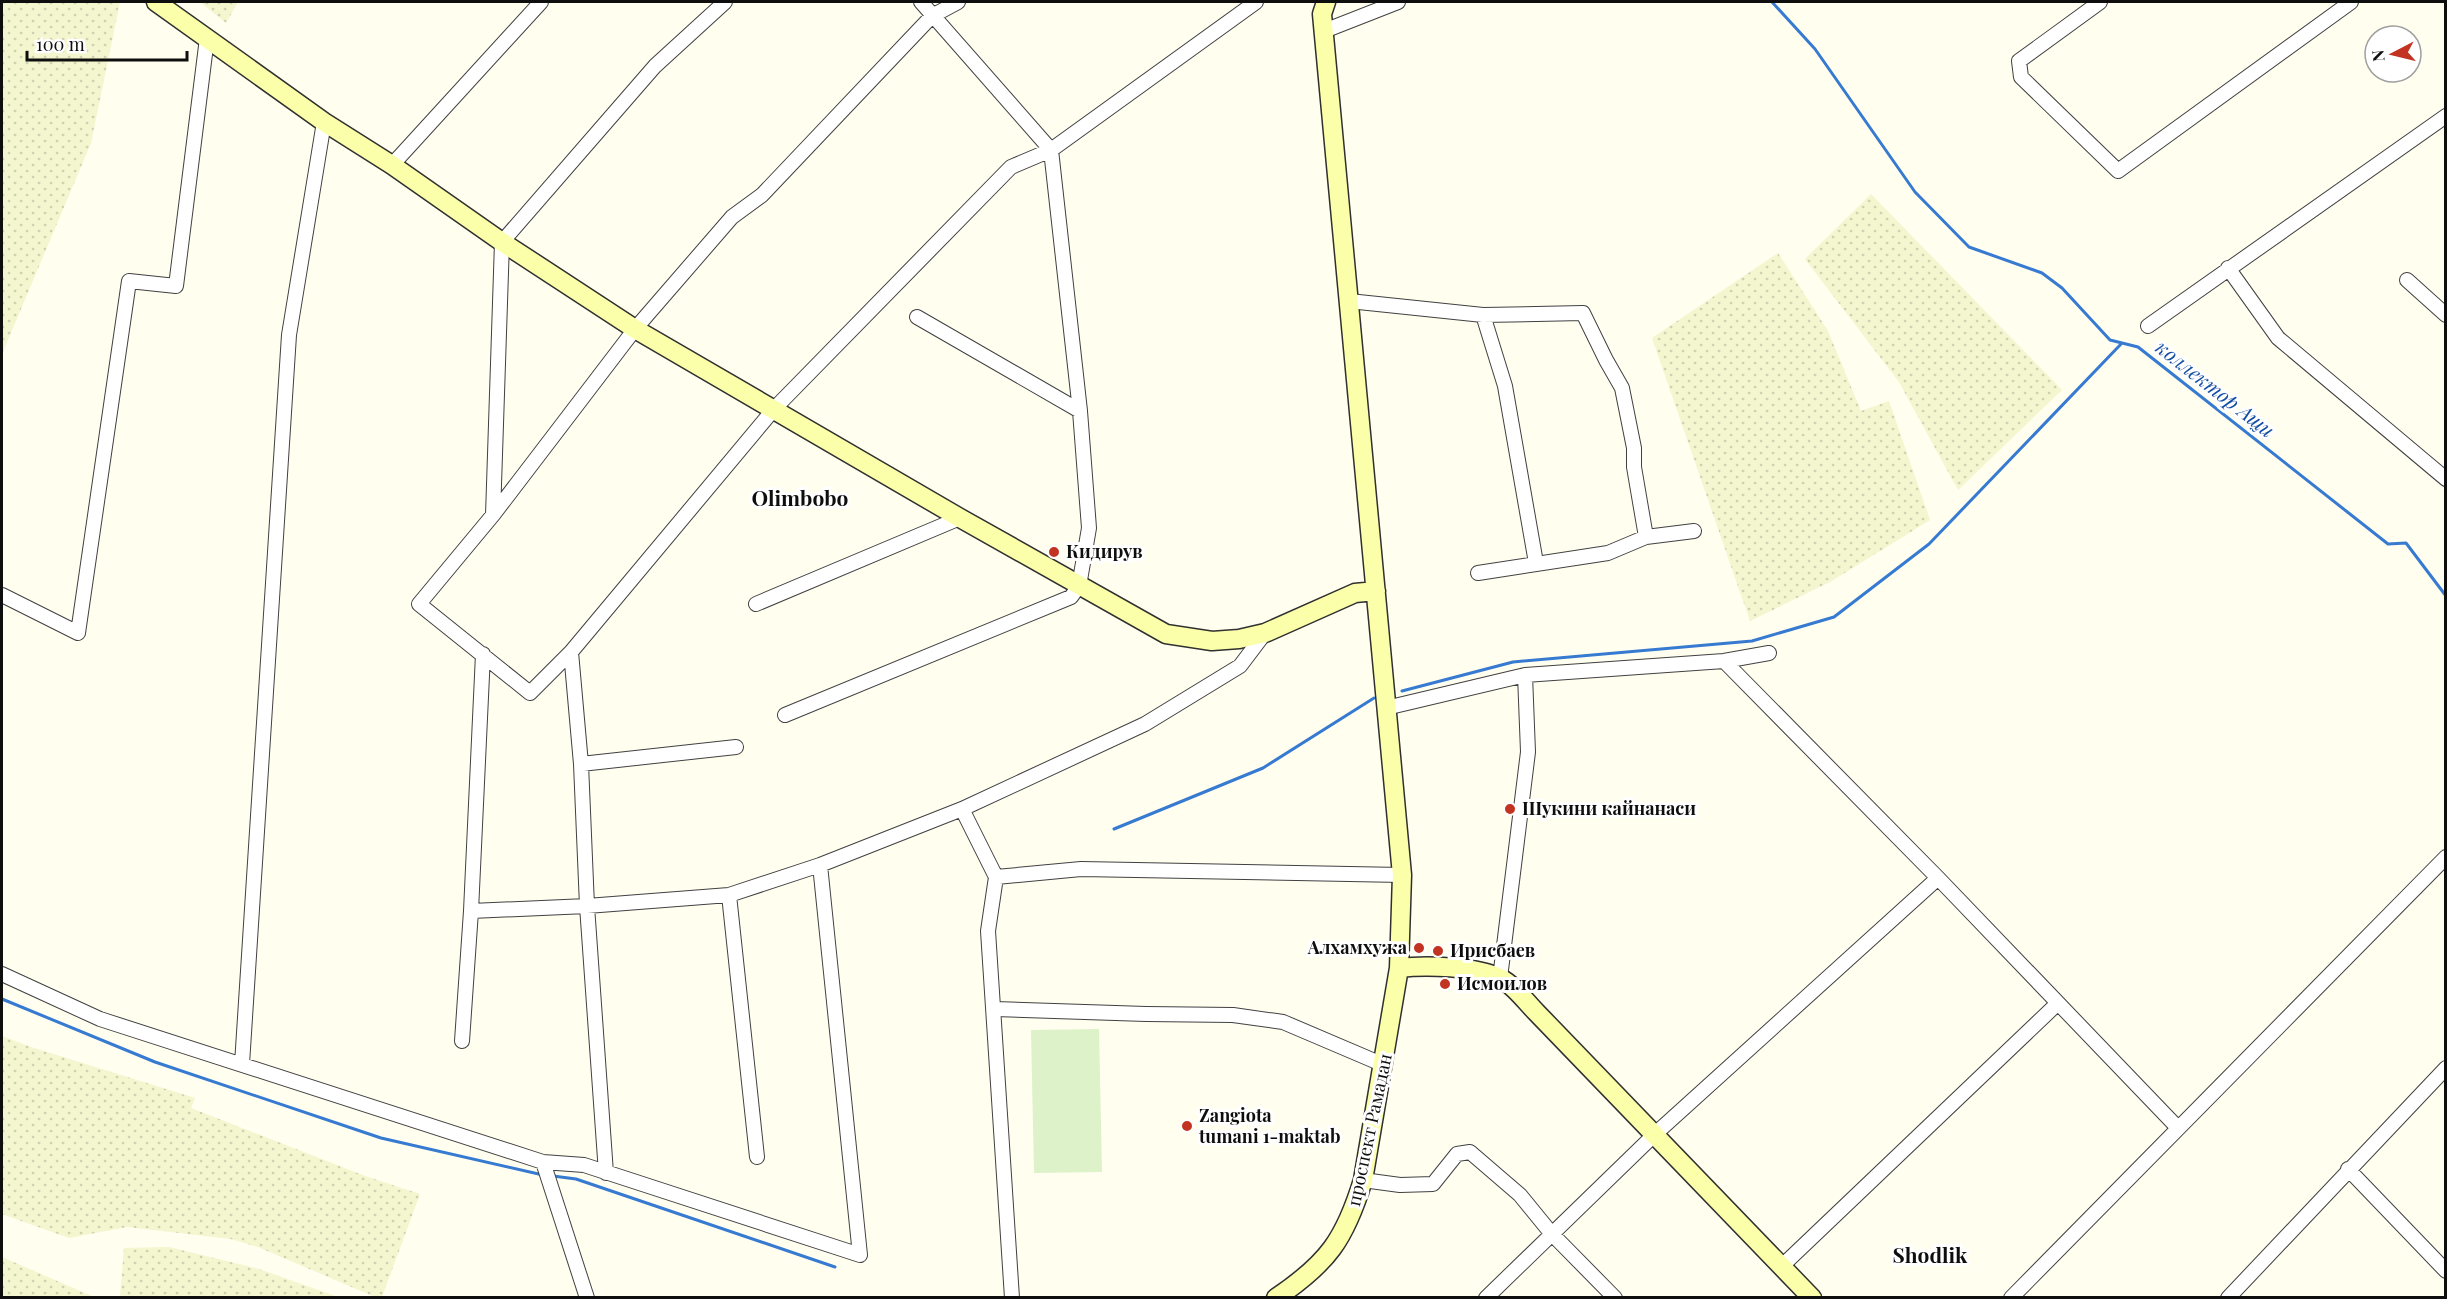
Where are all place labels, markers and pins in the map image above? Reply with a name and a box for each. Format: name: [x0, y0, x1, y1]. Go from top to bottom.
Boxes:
place label: Кидирув: [1066, 539, 1143, 563]
marker: Кидирув: [1047, 545, 1061, 559]
place label: Шукини кайнанаси: [1522, 796, 1696, 820]
marker: Шукини кайнанаси: [1503, 802, 1517, 816]
place label: Алхамхужа: [1307, 935, 1408, 959]
place label: Ирисбаев: [1450, 938, 1535, 962]
marker: Алхамхужа: [1412, 941, 1426, 955]
marker: Ирисбаев: [1431, 944, 1445, 958]
place label: Исмоилов: [1457, 971, 1547, 995]
marker: Исмоилов: [1438, 977, 1452, 991]
place label: Zangiota tumani 1-maktab: [1198, 1103, 1341, 1148]
marker: Zangiota tumani 1-maktab: [1180, 1119, 1194, 1133]

